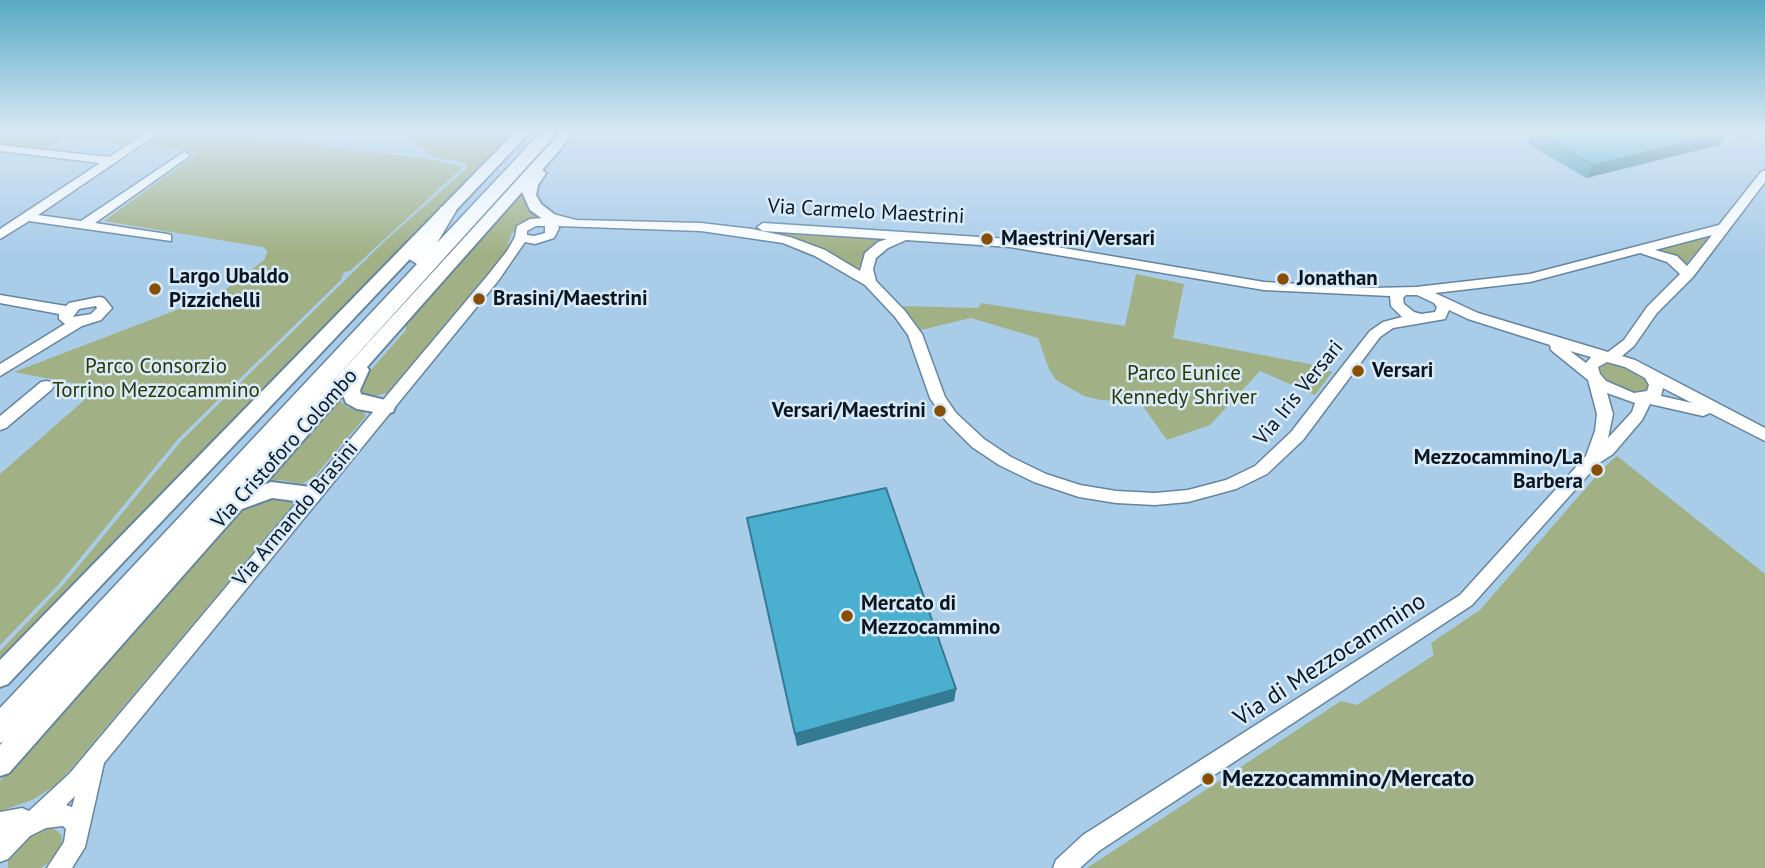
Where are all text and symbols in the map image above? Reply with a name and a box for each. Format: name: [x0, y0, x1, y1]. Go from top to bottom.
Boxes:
street label: Via Carmelo Maestrini: [767, 194, 965, 230]
place label: Maestrini/Versari: [1001, 226, 1155, 252]
marker: Maestrini/Versari: [979, 231, 995, 247]
place label: Largo Ubaldo Pizzichelli: [169, 264, 289, 314]
place label: Jonathan: [1297, 266, 1378, 292]
marker: Jonathan: [1275, 271, 1291, 287]
marker: Largo Ubaldo Pizzichelli: [147, 281, 163, 297]
place label: Brasini/Maestrini: [493, 286, 648, 312]
marker: Brasini/Maestrini: [471, 291, 487, 307]
street label: Via Iris Versari: [1249, 336, 1349, 450]
park label: Parco Consorzio Torrino Mezzocammino: [52, 354, 260, 404]
place label: Versari: [1372, 358, 1433, 384]
park label: Parco Eunice Kennedy Shriver: [1111, 361, 1257, 411]
marker: Versari: [1350, 363, 1366, 379]
street label: Via Cristoforo Colombo: [207, 364, 363, 534]
place label: Versari/Maestrini: [772, 398, 926, 424]
marker: Versari/Maestrini: [932, 403, 948, 419]
street label: Via Armando Brasini: [228, 436, 364, 592]
place label: Mezzocammino/La Barbera: [1414, 445, 1583, 495]
marker: Mezzocammino/La Barbera: [1589, 462, 1605, 478]
street label: Via di Mezzocammino: [1229, 587, 1431, 733]
place label: Mercato di Mezzocammino: [861, 591, 1000, 641]
marker: Mercato di Mezzocammino: [839, 608, 855, 624]
place label: Mezzocammino/Mercato: [1222, 765, 1474, 793]
marker: Mezzocammino/Mercato: [1200, 771, 1216, 787]

